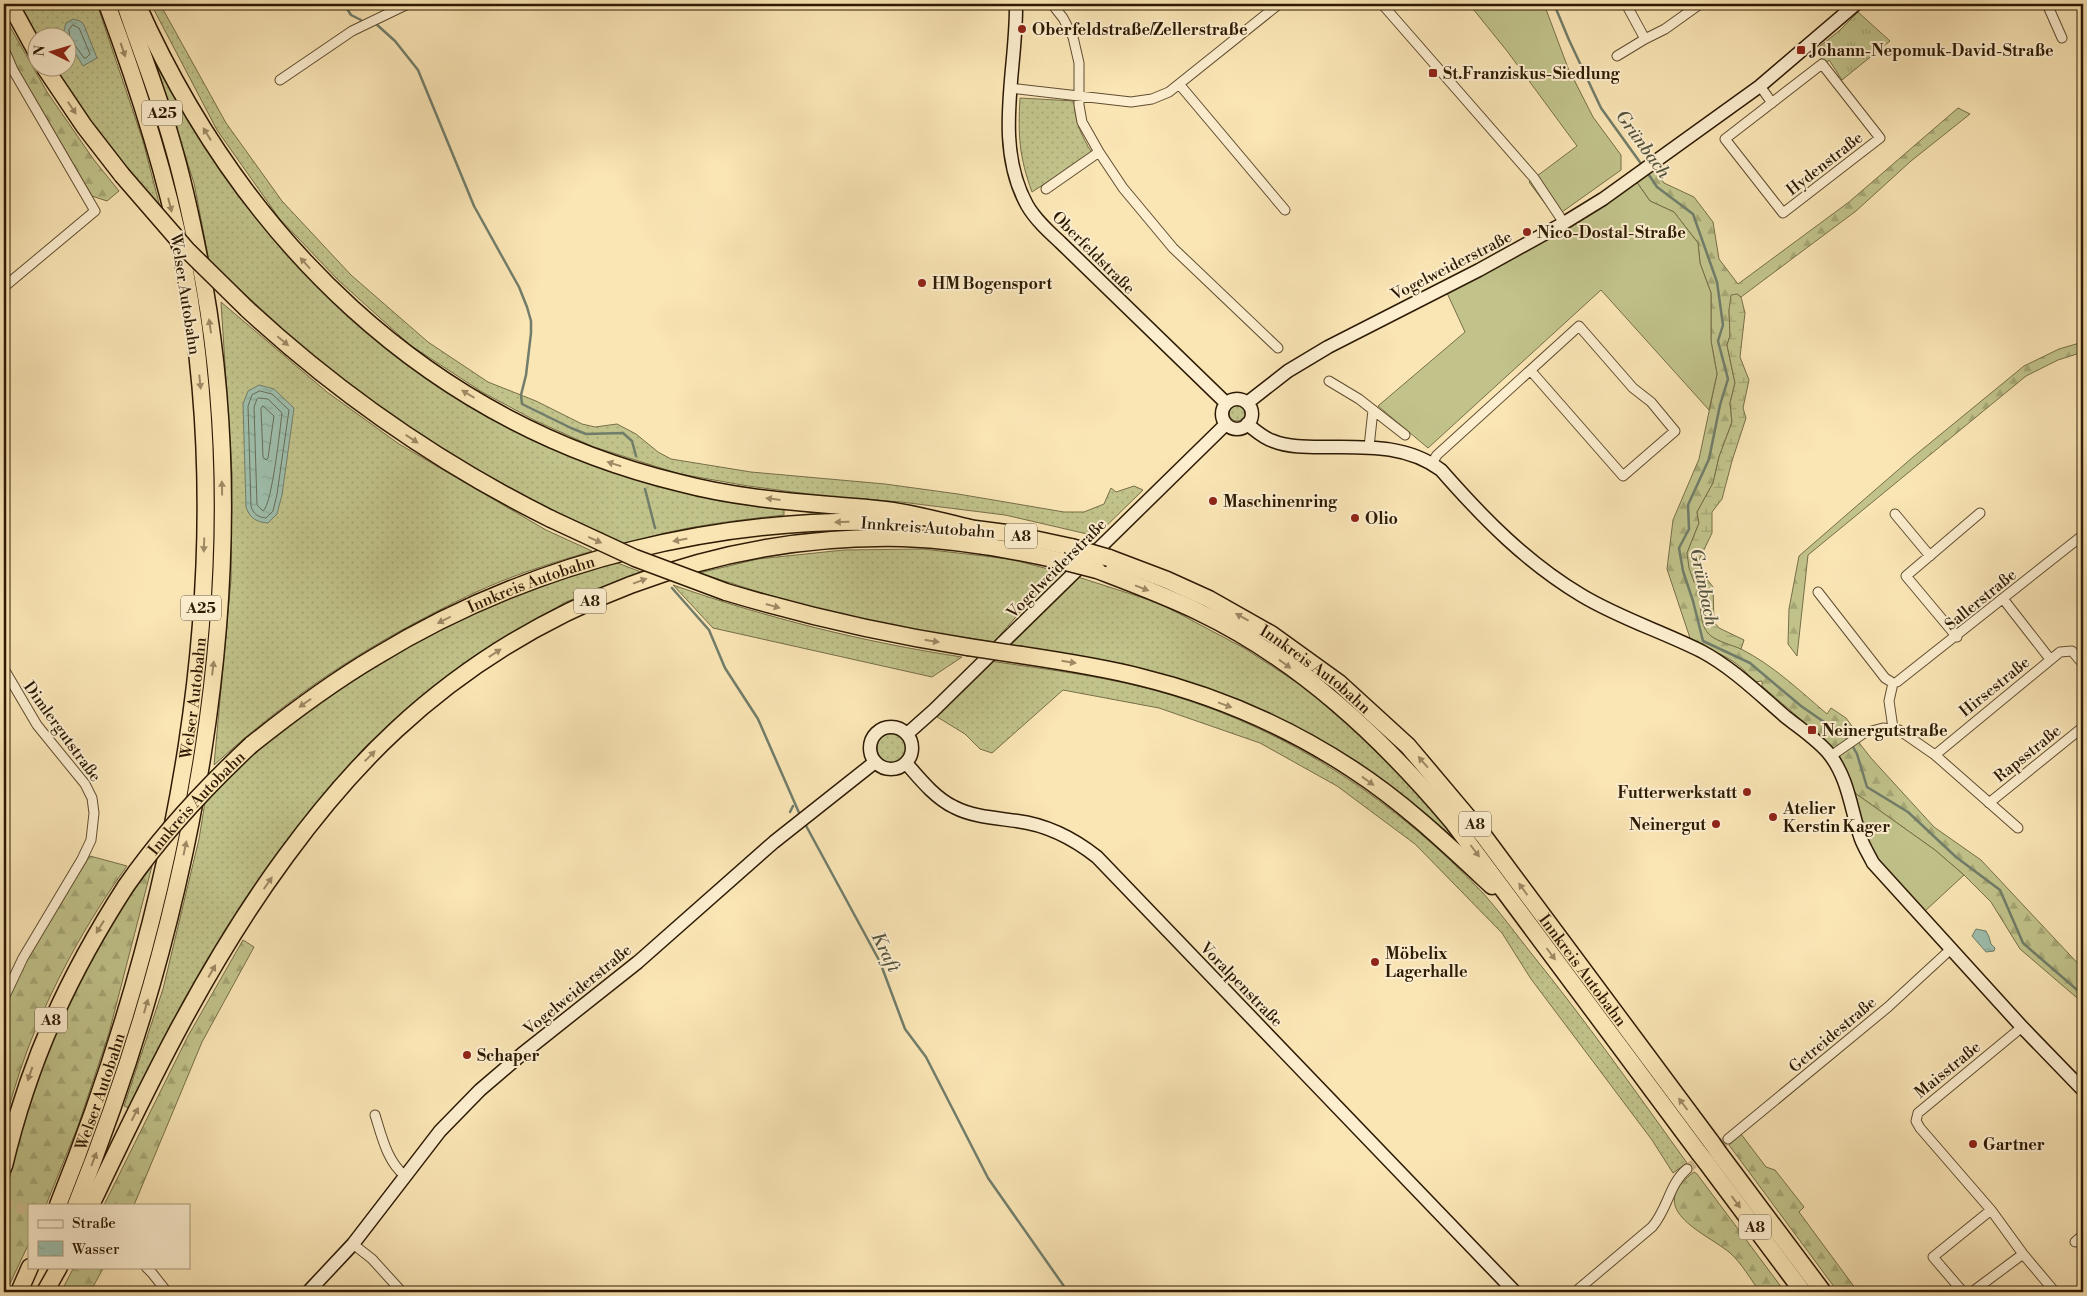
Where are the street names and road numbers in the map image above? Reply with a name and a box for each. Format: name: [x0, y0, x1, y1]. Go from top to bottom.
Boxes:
road number: A25: [142, 100, 182, 126]
street label: Hydenstraße: [1782, 128, 1867, 200]
street label: Oberfeldstraße: [1048, 207, 1139, 298]
street label: Vogelweiderstraße: [1387, 227, 1515, 305]
street label: Welser Autobahn: [165, 231, 205, 357]
street label: Innkreis Autobahn: [860, 513, 996, 543]
street label: Vogelweiderstraße: [1002, 515, 1111, 624]
road number: A8: [1005, 524, 1037, 548]
street label: Innkreis Autobahn: [464, 552, 598, 617]
street label: Sallerstraße: [1941, 565, 2021, 635]
road number: A8: [574, 588, 606, 614]
road number: A25: [181, 596, 221, 620]
street label: Innkreis Autobahn: [1256, 621, 1375, 719]
street label: Welser Autobahn: [176, 636, 211, 762]
street label: Hirsestraße: [1955, 652, 2034, 721]
street label: Dimlergutstraße: [19, 677, 105, 786]
street label: Rapsstraße: [1990, 721, 2065, 787]
street label: Innkreis Autobahn: [144, 747, 250, 859]
road number: A8: [1459, 812, 1491, 836]
street label: Innkreis Autobahn: [1534, 910, 1631, 1031]
street label: Voralpenstraße: [1195, 937, 1287, 1031]
street label: Vogelweiderstraße: [519, 940, 636, 1040]
street label: Getreidestraße: [1785, 993, 1880, 1077]
road number: A8: [35, 1008, 67, 1032]
street label: Welser Autobahn: [71, 1030, 130, 1154]
street label: Maisstraße: [1911, 1037, 1985, 1103]
road number: A8: [1739, 1214, 1771, 1240]

